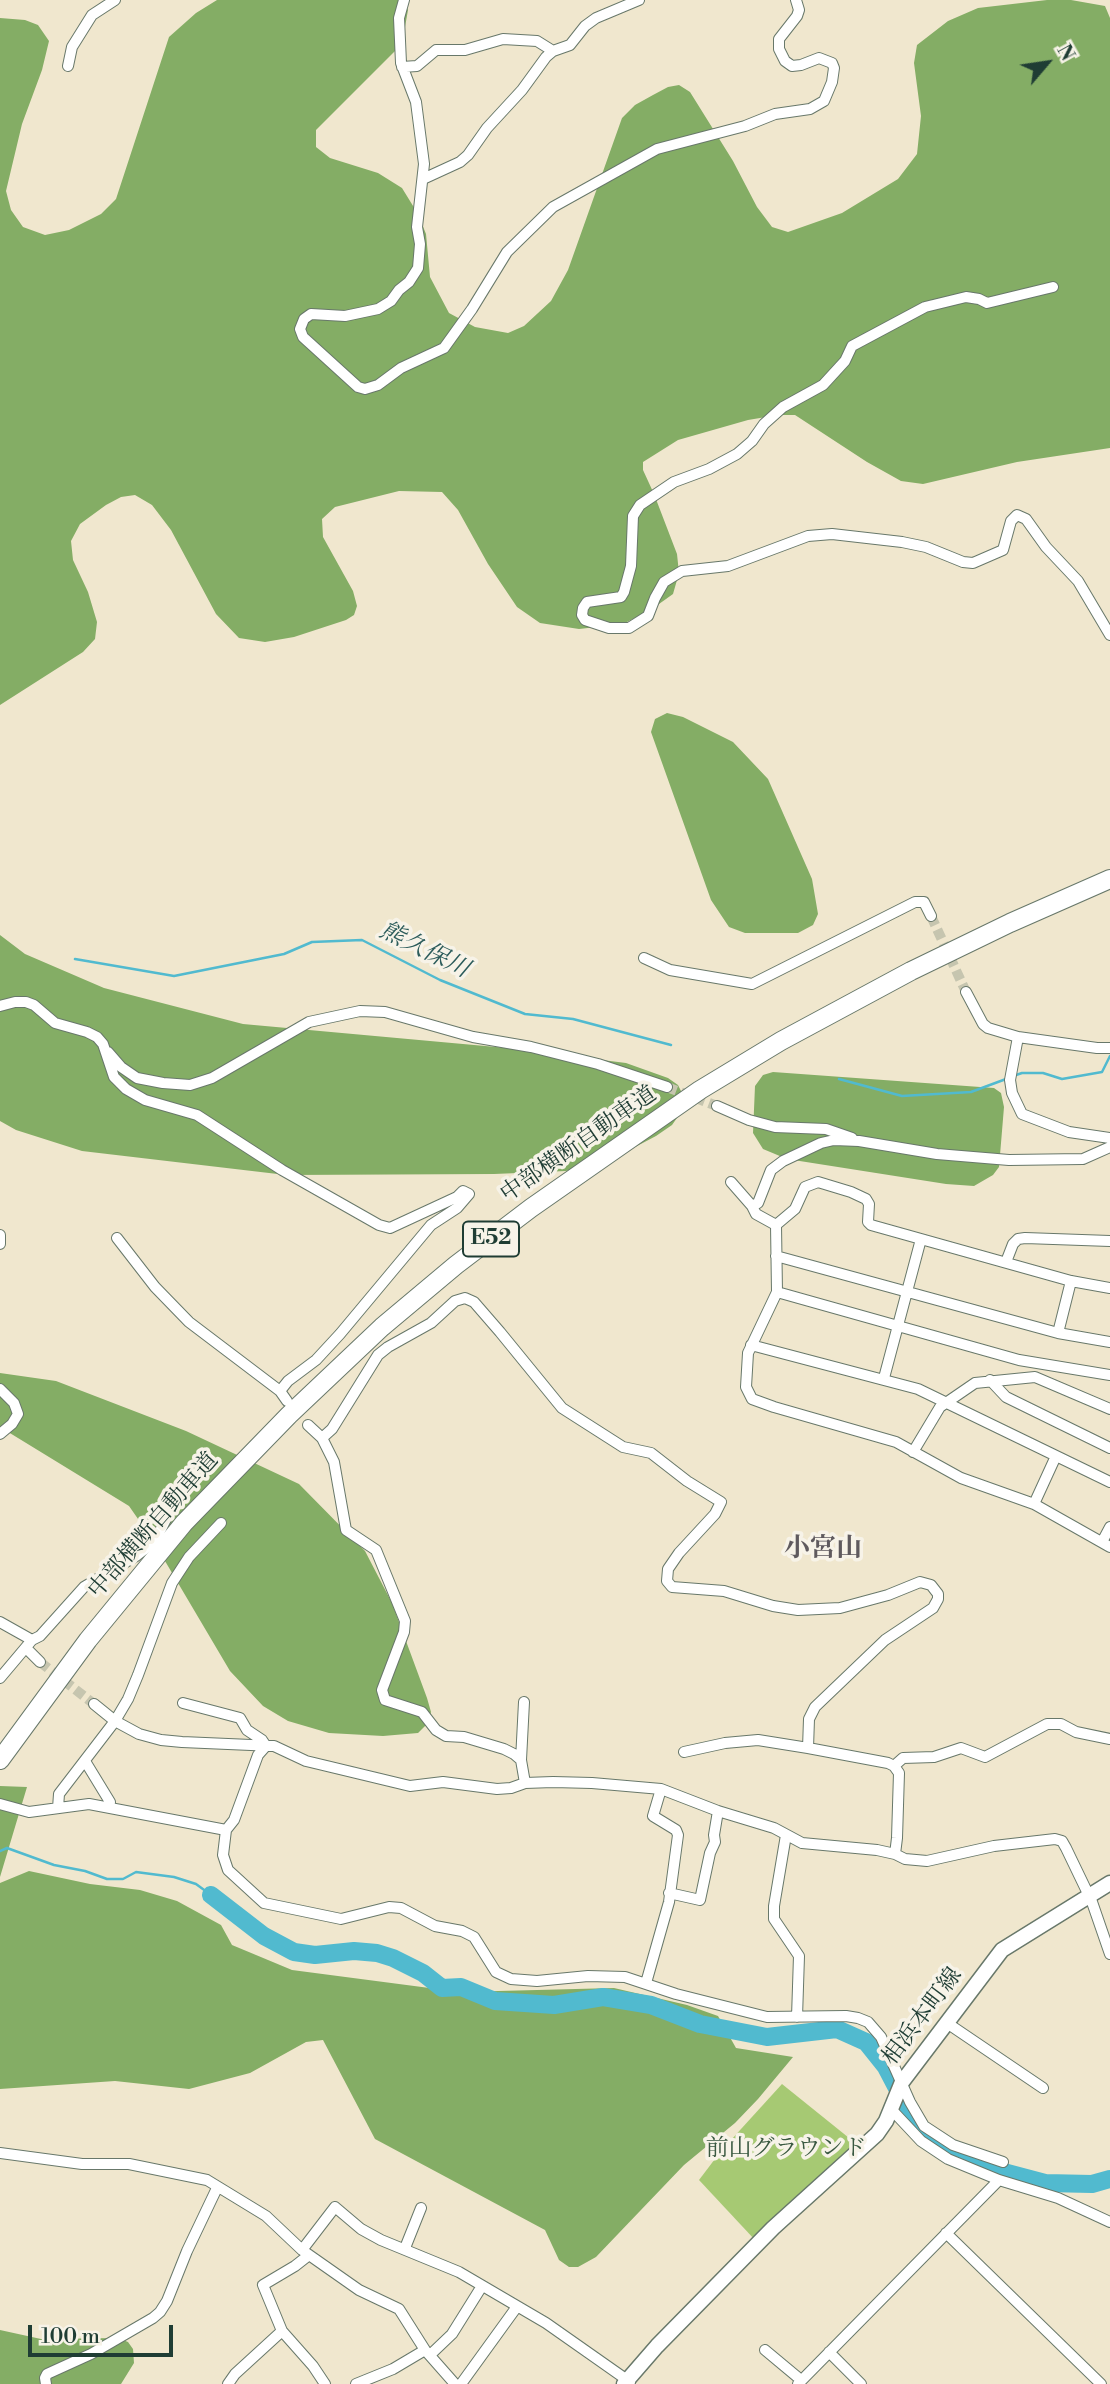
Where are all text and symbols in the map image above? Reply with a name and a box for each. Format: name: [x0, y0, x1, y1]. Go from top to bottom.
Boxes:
north arrow: [1012, 28, 1082, 98]
text: N: [1051, 40, 1080, 65]
water label: 熊久保川: [375, 917, 473, 985]
street label: 中部横断自動車道: [496, 1081, 662, 1209]
road number: E52: [463, 1222, 519, 1256]
street label: 中部横断自動車道: [83, 1448, 225, 1604]
district label: 小宮山: [784, 1534, 862, 1566]
street label: 相浜本町線: [877, 1963, 969, 2071]
park label: 前山グラウンド: [706, 2135, 866, 2163]
scale bar: [32, 2310, 177, 2354]
text: 100 m: [41, 2324, 100, 2350]

